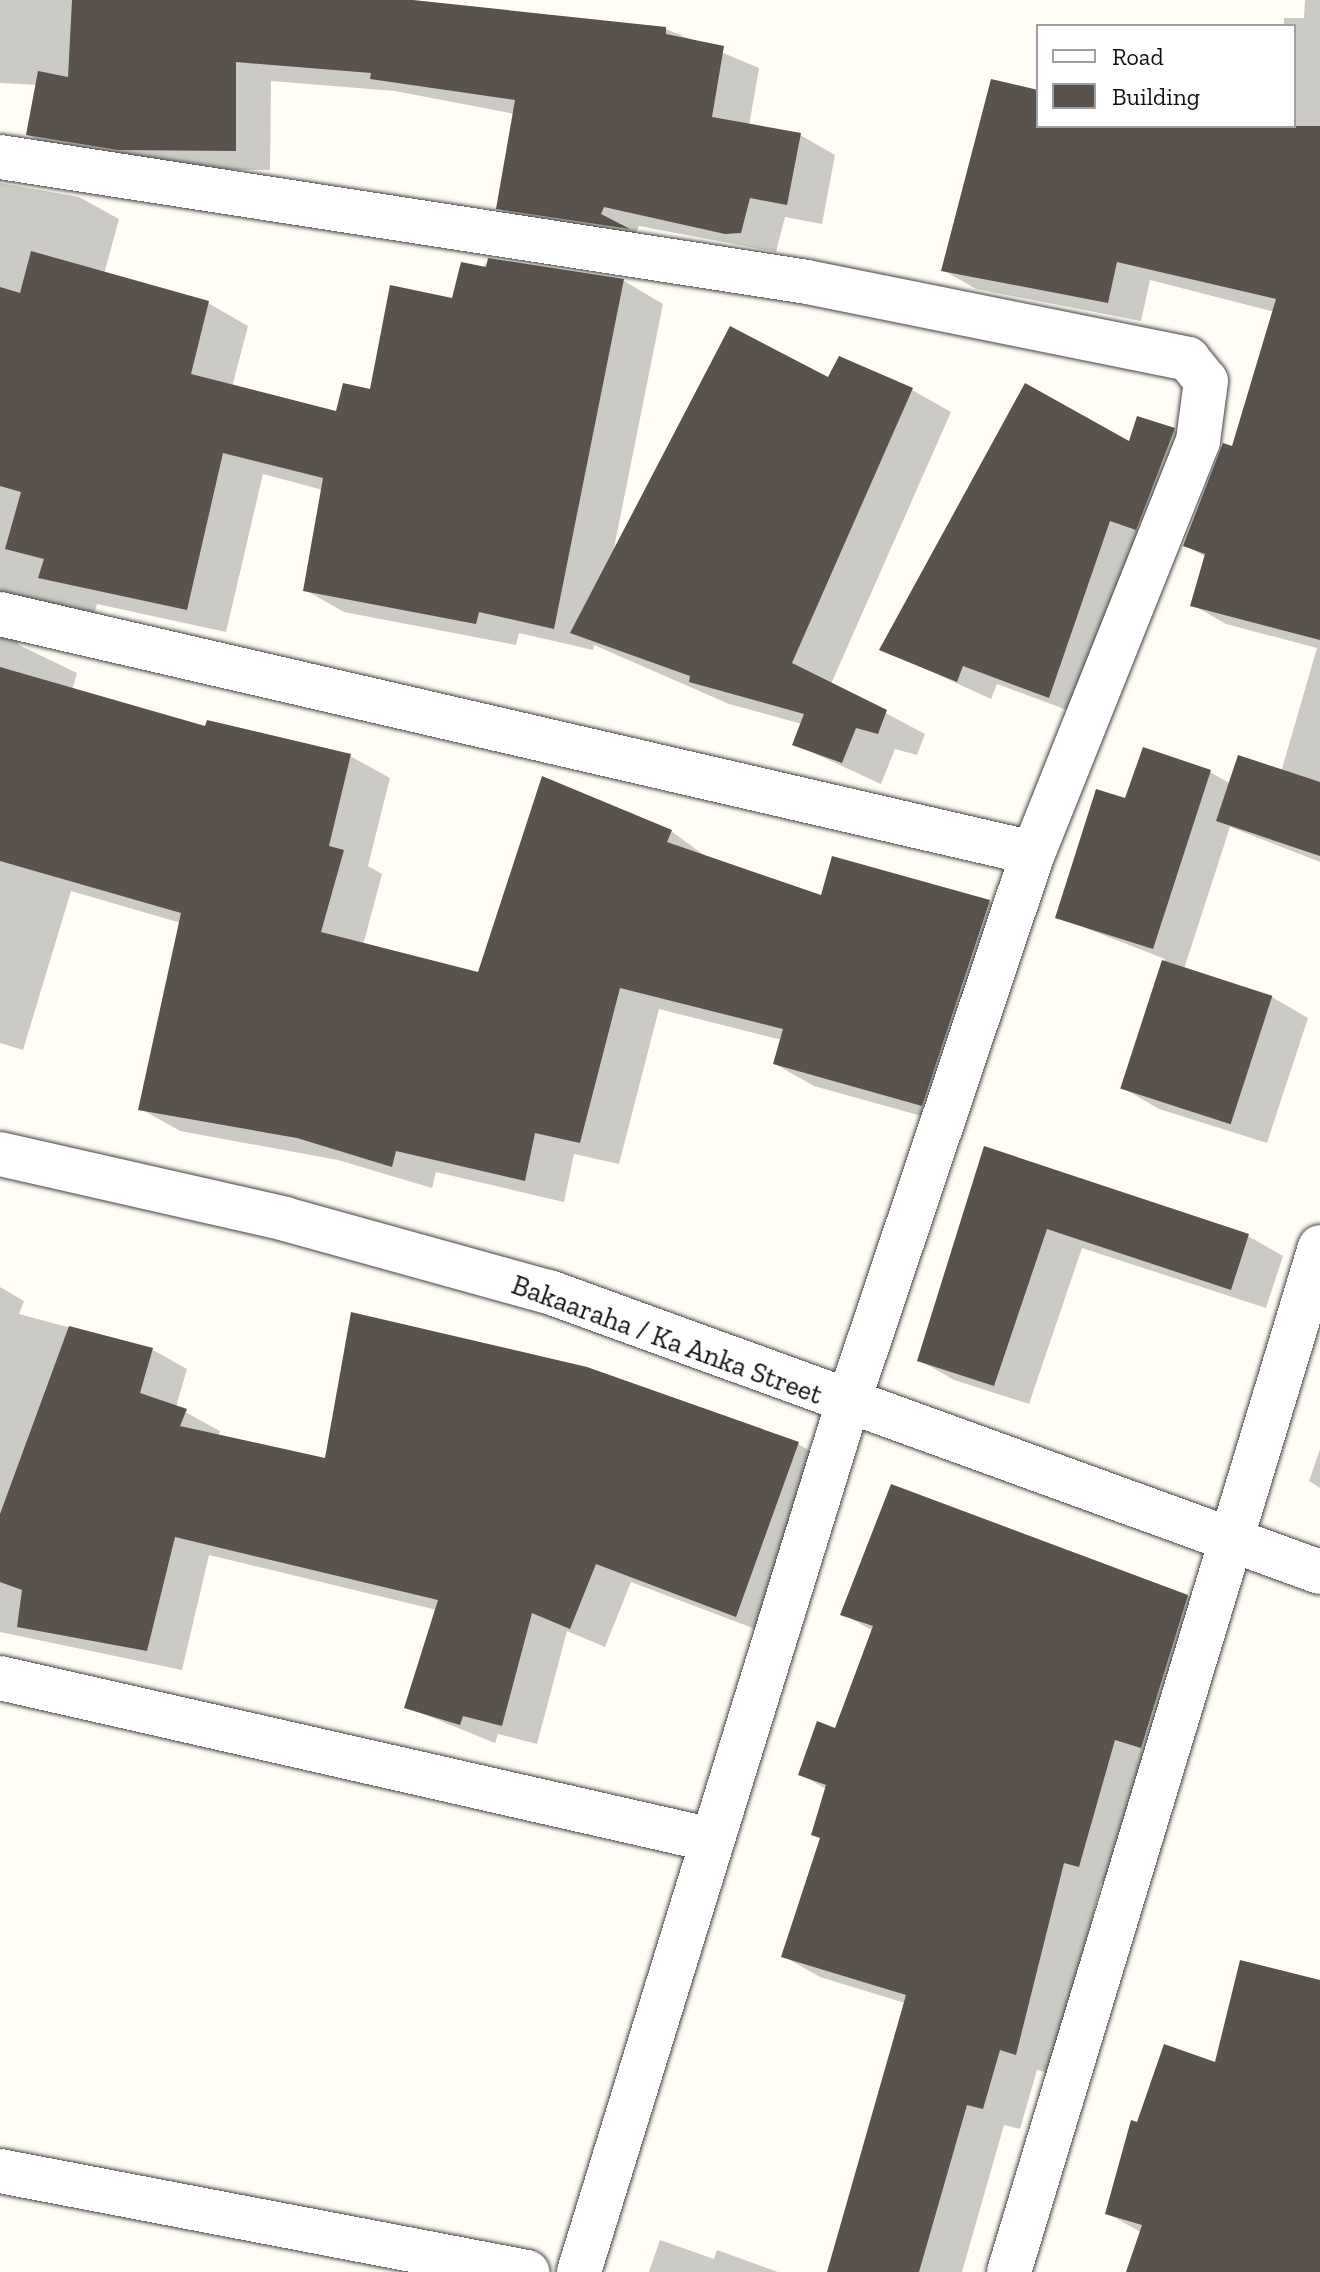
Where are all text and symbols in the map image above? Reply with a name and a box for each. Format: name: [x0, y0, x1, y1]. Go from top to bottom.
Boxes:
legend: [1036, 24, 1296, 128]
text: Road: [1112, 42, 1164, 71]
text: Building: [1112, 82, 1200, 111]
street label: Bakaaraha / Ka Anka Street: [507, 1268, 827, 1412]

